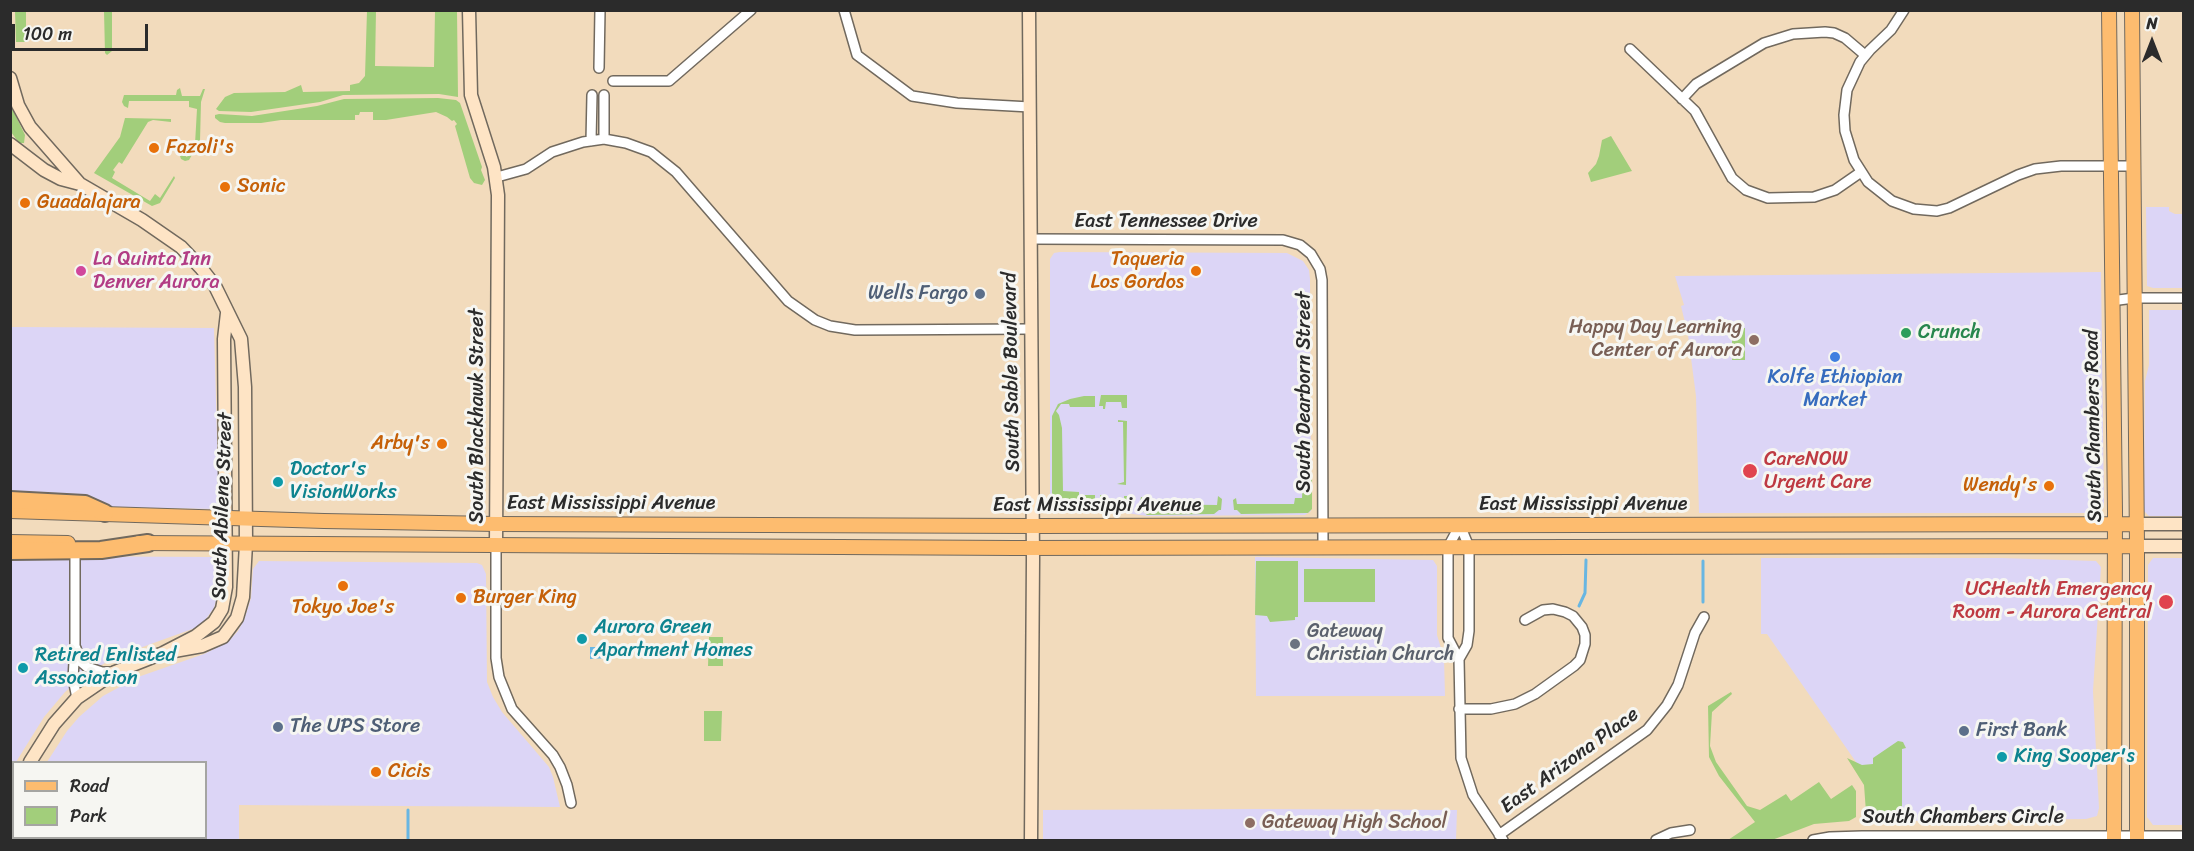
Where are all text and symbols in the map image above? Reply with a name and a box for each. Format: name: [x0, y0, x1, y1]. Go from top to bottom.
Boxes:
text: N: [2146, 9, 2158, 38]
scale bar: [15, 12, 152, 50]
north arrow: [2122, 12, 2182, 72]
text: 100 m: [23, 18, 72, 50]
place label: Fazoli's: [166, 136, 234, 160]
marker: Fazoli's: [147, 141, 161, 155]
place label: Sonic: [237, 175, 286, 199]
marker: Sonic: [218, 180, 232, 194]
place label: Guadalajara: [37, 191, 141, 215]
marker: Guadalajara: [18, 196, 32, 210]
street label: East Tennessee Drive: [1074, 210, 1258, 234]
place label: La Quinta Inn Denver Aurora: [93, 248, 219, 295]
place label: Taqueria Los Gordos: [1090, 248, 1184, 295]
marker: La Quinta Inn Denver Aurora: [74, 264, 88, 278]
marker: Taqueria Los Gordos: [1189, 264, 1203, 278]
street label: South Sable Boulevard: [998, 272, 1026, 472]
place label: Wells Fargo: [868, 282, 968, 306]
marker: Wells Fargo: [973, 287, 987, 301]
street label: South Dearborn Street: [1293, 291, 1317, 493]
street label: South Blackhawk Street: [466, 308, 490, 524]
place label: Happy Day Learning Center of Aurora: [1569, 316, 1742, 363]
place label: Crunch: [1918, 321, 1981, 345]
marker: Crunch: [1899, 326, 1913, 340]
street label: South Chambers Road: [2080, 329, 2108, 523]
marker: Happy Day Learning Center of Aurora: [1747, 333, 1761, 347]
marker: Kolfe Ethiopian Market: [1828, 350, 1842, 364]
place label: Kolfe Ethiopian Market: [1767, 366, 1903, 413]
street label: South Abilene Street: [208, 412, 238, 600]
place label: Arby's: [371, 432, 430, 456]
marker: Arby's: [435, 437, 449, 451]
place label: CareNOW Urgent Care: [1764, 448, 1872, 495]
place label: Doctor's VisionWorks: [290, 458, 397, 505]
marker: CareNOW Urgent Care: [1741, 462, 1759, 480]
place label: Wendy's: [1963, 474, 2037, 498]
marker: Doctor's VisionWorks: [271, 475, 285, 489]
marker: Wendy's: [2042, 479, 2056, 493]
street label: East Mississippi Avenue: [507, 492, 715, 516]
street label: East Mississippi Avenue: [1479, 493, 1687, 517]
street label: East Mississippi Avenue: [993, 494, 1201, 518]
place label: UCHealth Emergency Room - Aurora Central: [1953, 578, 2152, 625]
marker: Tokyo Joe's: [336, 579, 350, 593]
place label: Burger King: [473, 586, 577, 610]
marker: Burger King: [454, 591, 468, 605]
marker: UCHealth Emergency Room - Aurora Central: [2157, 593, 2175, 611]
place label: Tokyo Joe's: [292, 596, 394, 620]
place label: Aurora Green Apartment Homes: [594, 616, 753, 663]
place label: Gateway Christian Church: [1307, 620, 1454, 667]
marker: Aurora Green Apartment Homes: [575, 632, 589, 646]
marker: Gateway Christian Church: [1288, 637, 1302, 651]
place label: Retired Enlisted Association: [35, 644, 176, 691]
marker: Retired Enlisted Association: [16, 661, 30, 675]
street label: East Arizona Place: [1496, 703, 1644, 819]
place label: The UPS Store: [290, 715, 420, 739]
place label: First Bank: [1976, 719, 2067, 743]
marker: The UPS Store: [271, 720, 285, 734]
marker: First Bank: [1957, 724, 1971, 738]
place label: King Sooper's: [2014, 745, 2135, 769]
marker: King Sooper's: [1995, 750, 2009, 764]
place label: Cicis: [388, 760, 431, 784]
legend: [12, 761, 207, 839]
marker: Cicis: [369, 765, 383, 779]
text: Road: [70, 770, 109, 802]
text: Park: [70, 800, 107, 832]
street label: South Chambers Circle: [1862, 806, 2064, 830]
place label: Gateway High School: [1262, 811, 1447, 835]
marker: Gateway High School: [1243, 816, 1257, 830]

